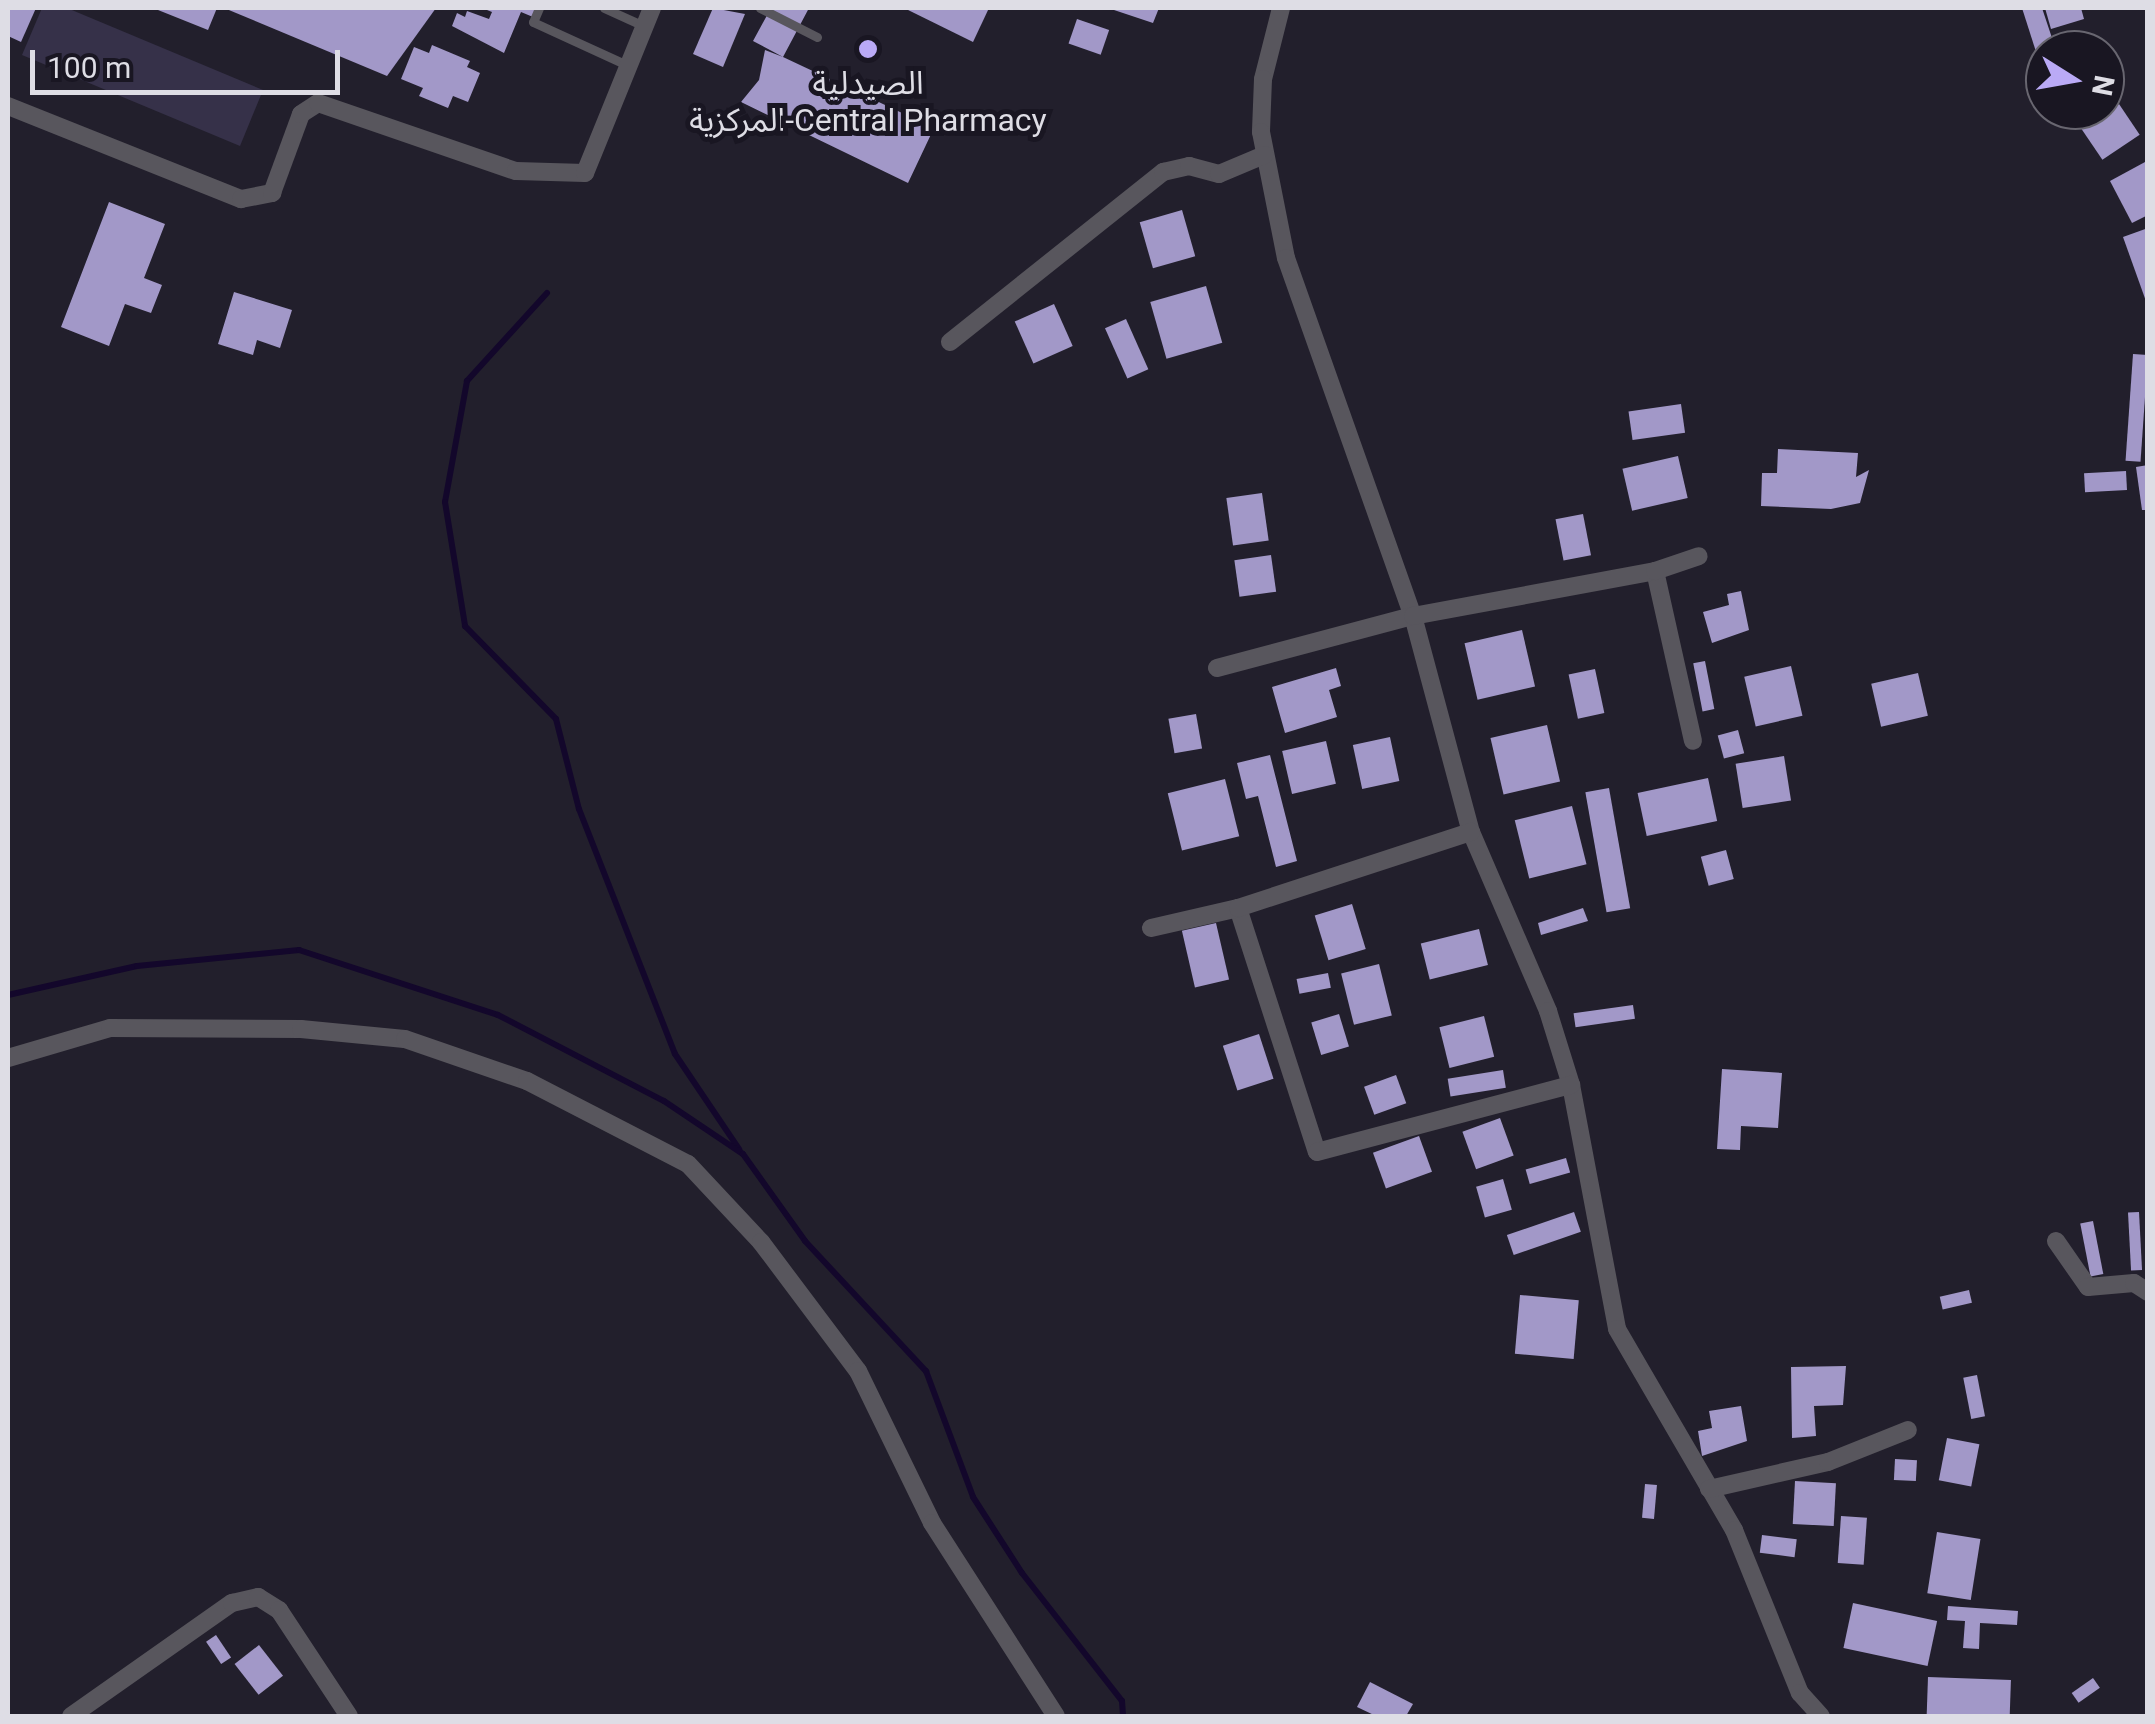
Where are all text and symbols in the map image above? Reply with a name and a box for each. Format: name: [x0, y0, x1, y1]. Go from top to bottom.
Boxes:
scale bar: [35, 30, 345, 92]
north arrow: [2025, 30, 2125, 130]
marker: الصيدلية المركزية-Central Pharmacy: [857, 38, 879, 60]
text: 100 m: [47, 50, 131, 85]
place label: الصيدلية المركزية-Central Pharmacy: [689, 65, 1047, 140]
text: N: [2085, 73, 2121, 98]

